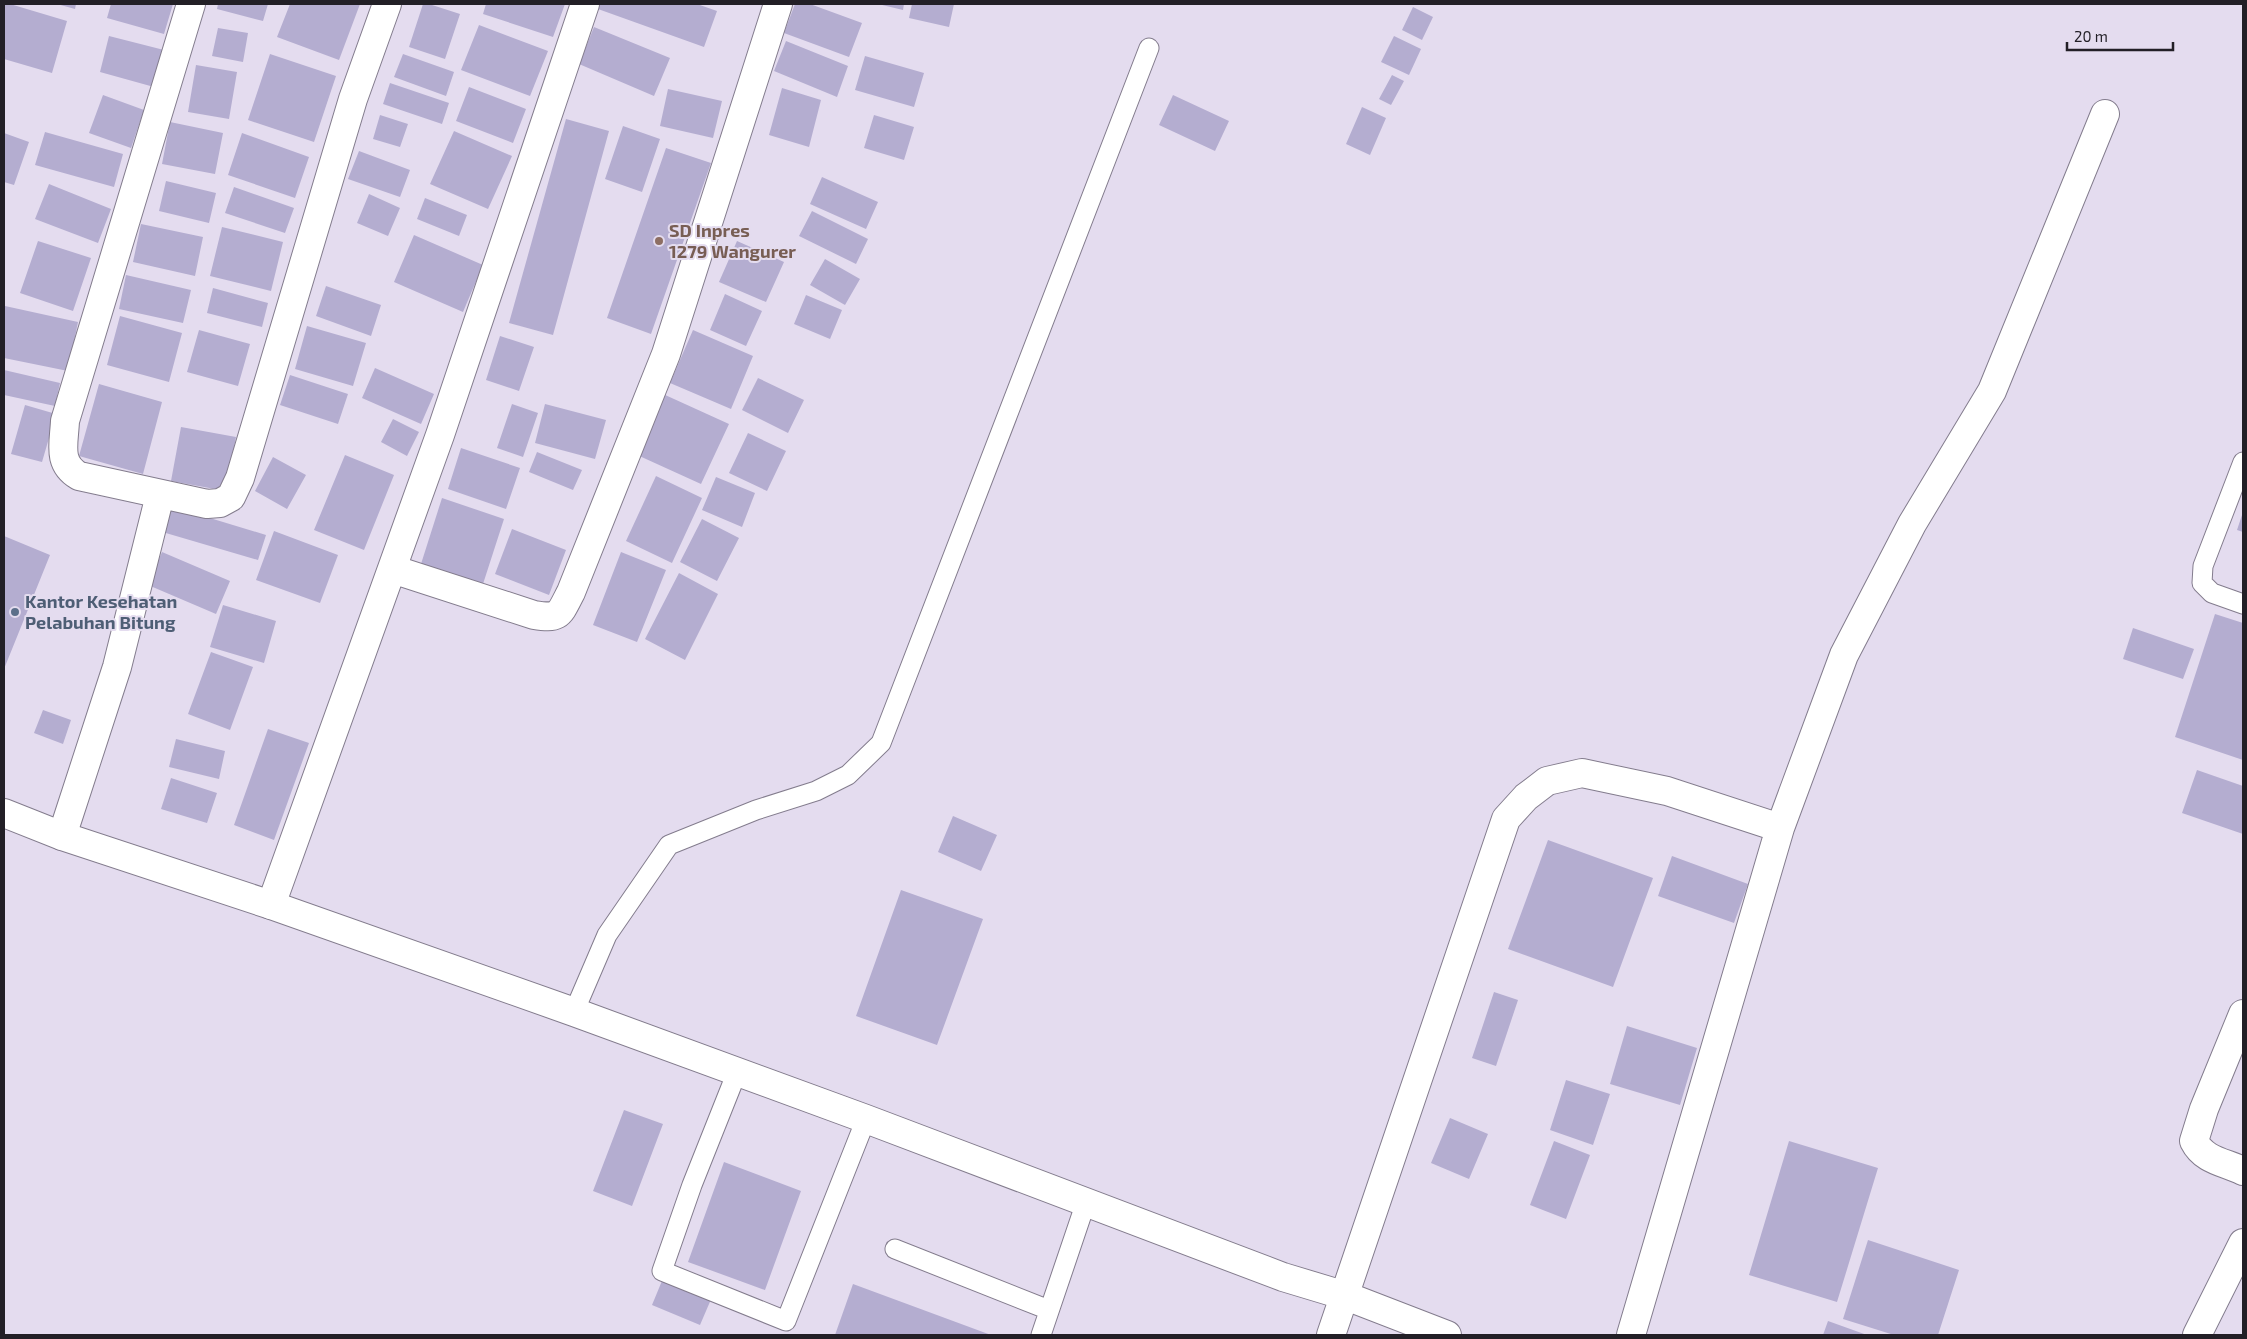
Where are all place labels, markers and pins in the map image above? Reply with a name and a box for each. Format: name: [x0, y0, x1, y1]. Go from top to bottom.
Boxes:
place label: SD Inpres 1279 Wangurer: [669, 219, 796, 262]
marker: SD Inpres 1279 Wangurer: [653, 235, 665, 247]
place label: Kantor Kesehatan Pelabuhan Bitung: [25, 590, 177, 633]
marker: Kantor Kesehatan Pelabuhan Bitung: [9, 606, 21, 618]

